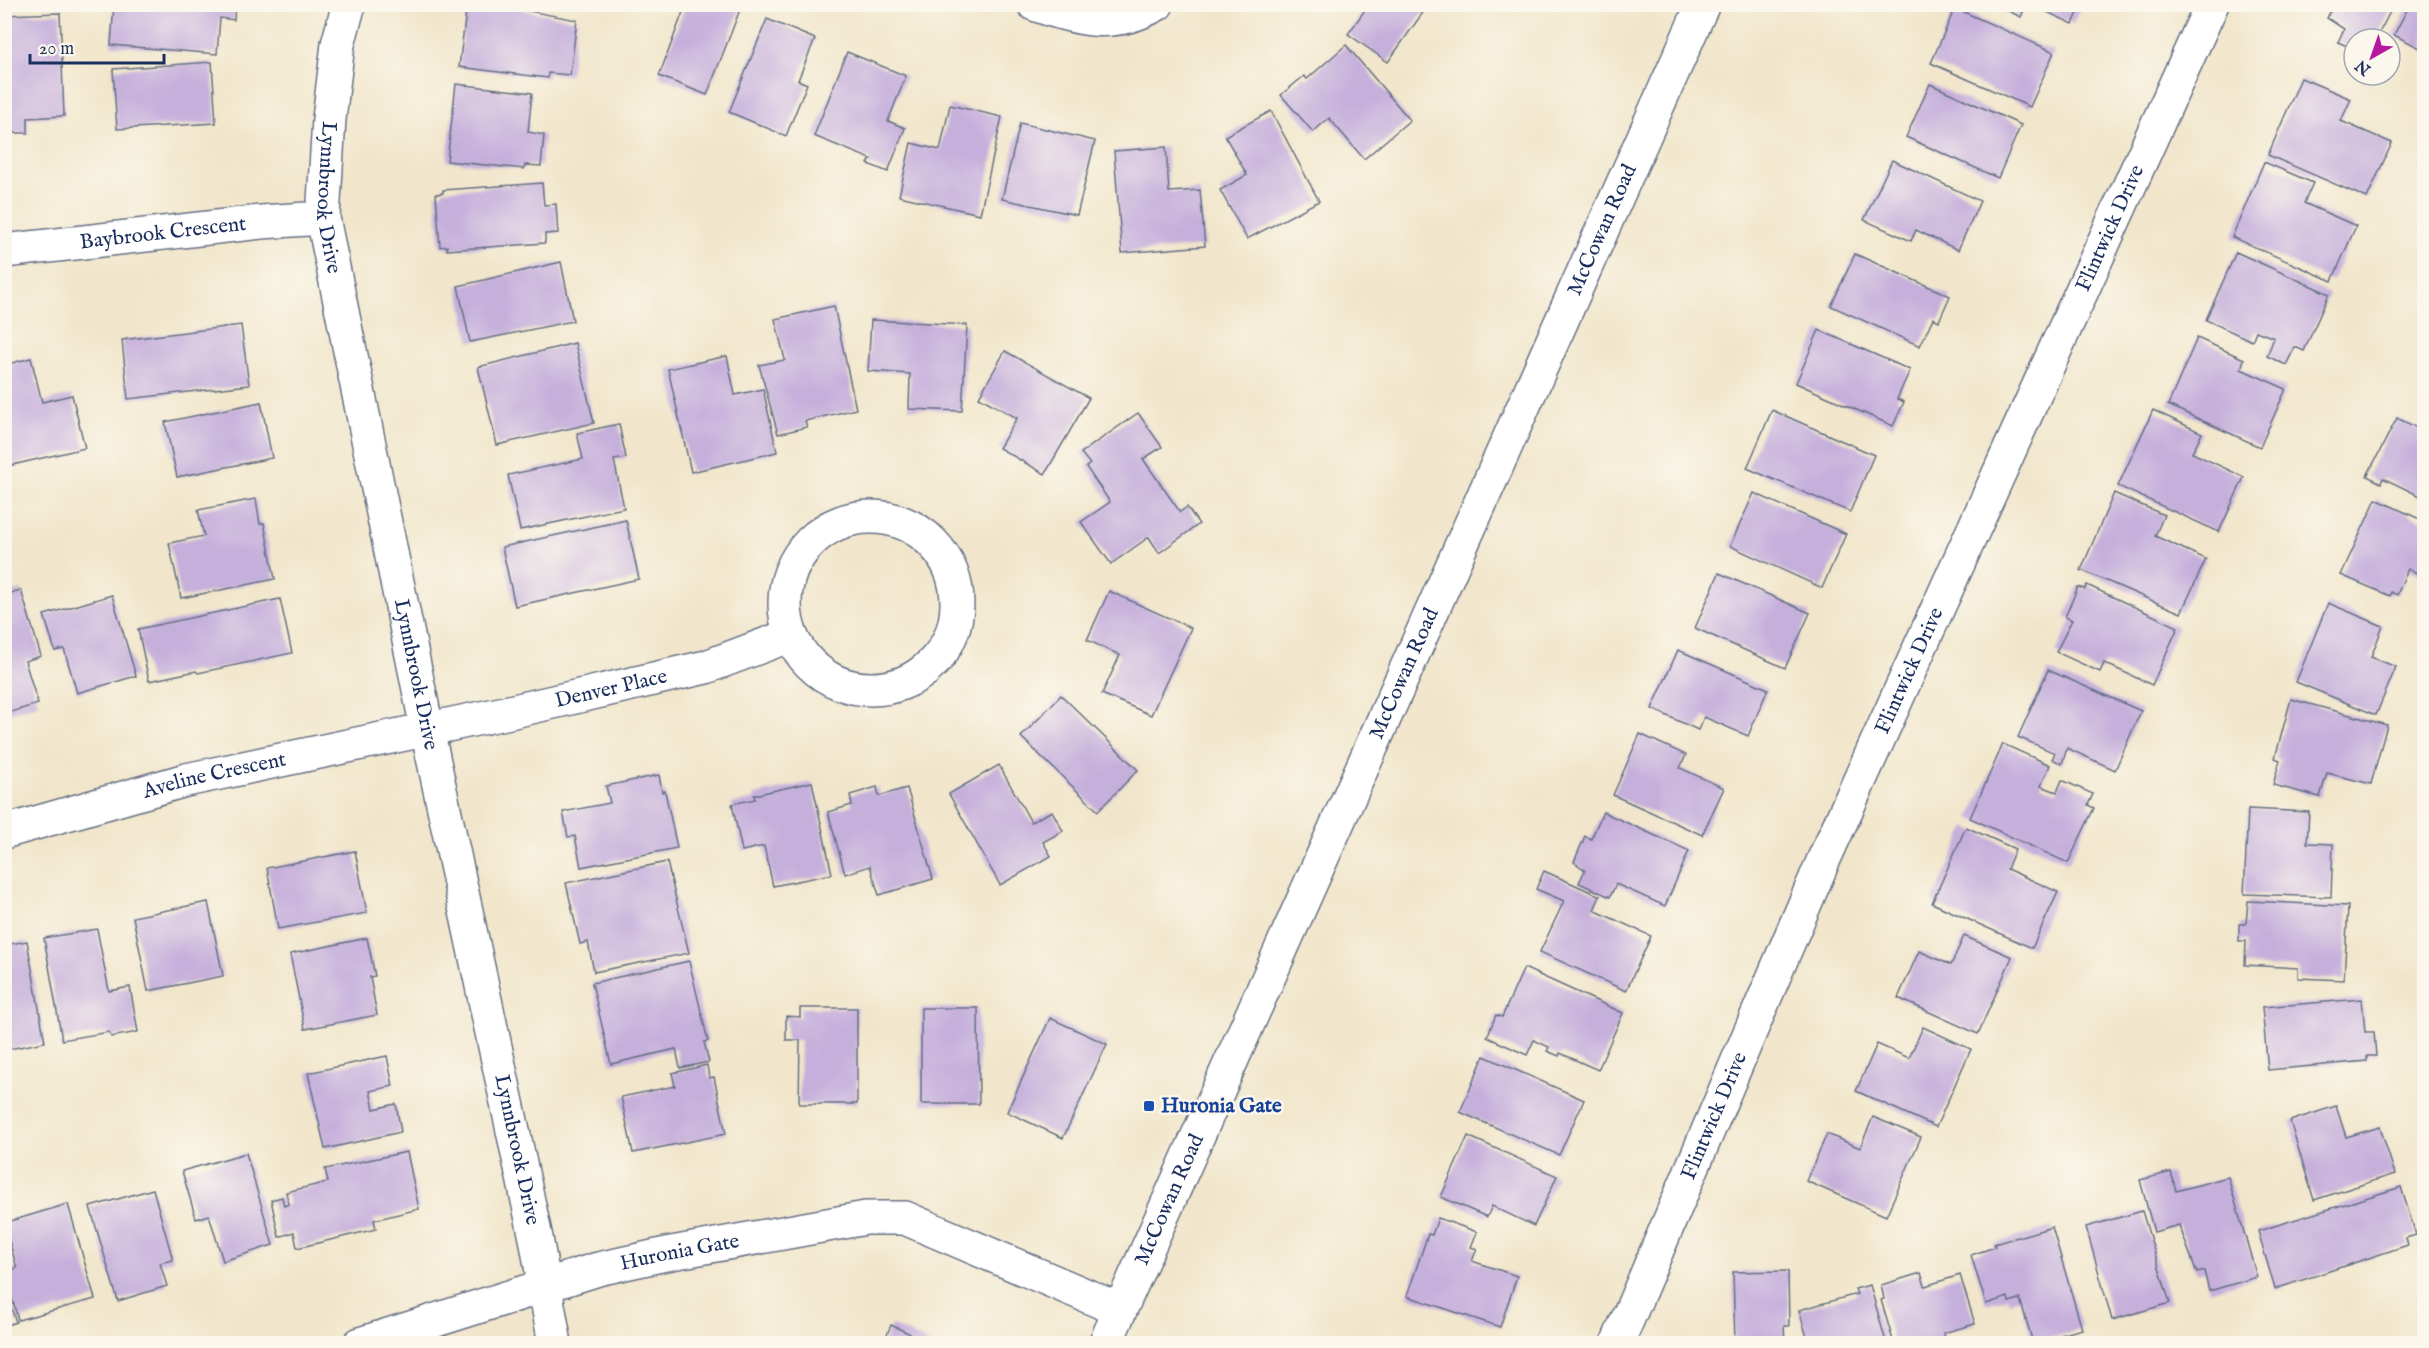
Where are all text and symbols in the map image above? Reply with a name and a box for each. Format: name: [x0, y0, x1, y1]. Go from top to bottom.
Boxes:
scale bar: [30, 27, 164, 65]
north arrow: [2342, 27, 2402, 87]
text: 20 m: [39, 38, 74, 61]
text: N: [2352, 55, 2376, 80]
street label: Lynnbrook Drive: [309, 120, 348, 276]
street label: McCowan Road: [1561, 159, 1644, 300]
street label: Flintwick Drive: [2070, 160, 2151, 296]
street label: Baybrook Crescent: [78, 210, 248, 256]
street label: Lynnbrook Drive: [387, 597, 445, 753]
street label: McCowan Road: [1363, 603, 1445, 744]
street label: Flintwick Drive: [1869, 603, 1950, 738]
street label: Denver Place: [552, 663, 670, 715]
street label: Aveline Crescent: [139, 746, 288, 805]
street label: Flintwick Drive: [1675, 1048, 1754, 1184]
street label: Lynnbrook Drive: [488, 1072, 546, 1228]
place label: Huronia Gate: [1161, 1093, 1282, 1120]
marker: Huronia Gate: [1142, 1099, 1156, 1113]
street label: McCowan Road: [1128, 1129, 1211, 1270]
street label: Huronia Gate: [618, 1228, 742, 1277]

